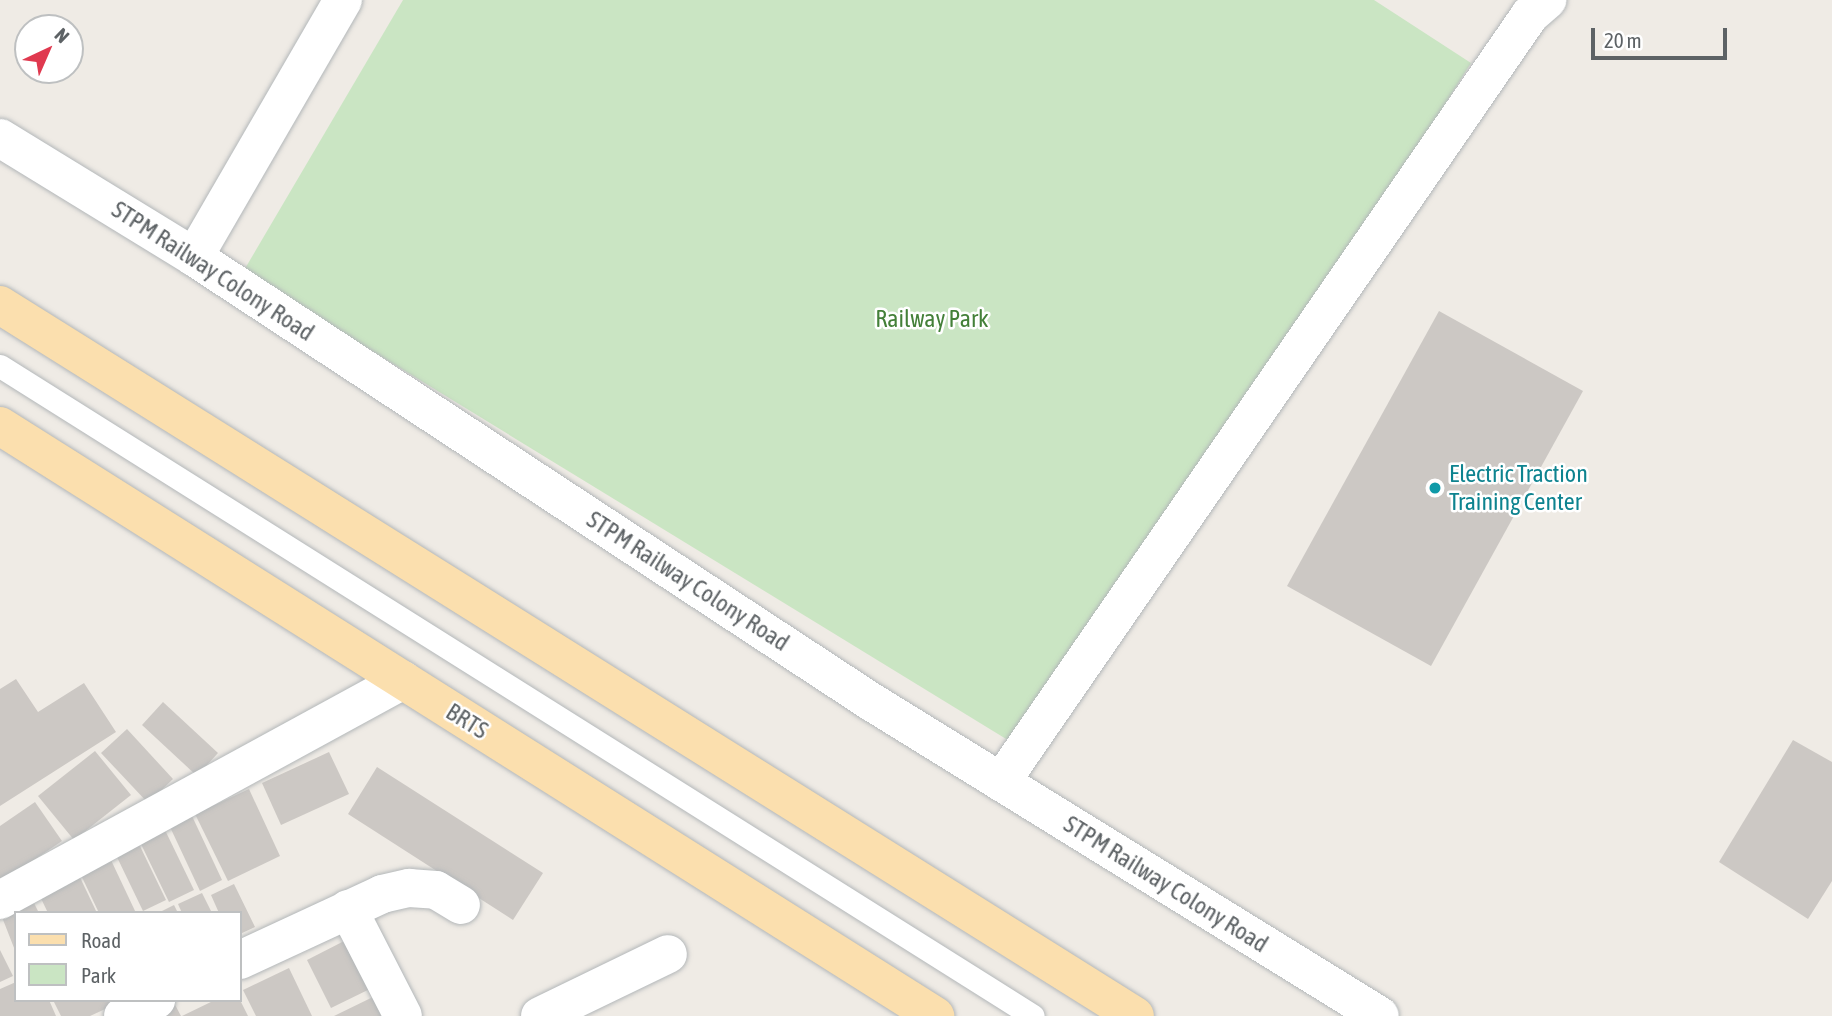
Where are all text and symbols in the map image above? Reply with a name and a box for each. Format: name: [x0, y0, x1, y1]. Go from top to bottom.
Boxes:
north arrow: [14, 14, 84, 84]
scale bar: [1594, 14, 1730, 58]
text: N: [51, 24, 74, 47]
text: 20 m: [1604, 28, 1642, 52]
street label: STPM Railway Colony Road: [107, 195, 319, 347]
park label: Railway Park: [875, 305, 989, 333]
place label: Electric Traction Training Center: [1449, 460, 1588, 516]
marker: Electric Traction Training Center: [1427, 480, 1443, 496]
street label: STPM Railway Colony Road: [582, 505, 794, 657]
street label: BRTS: [441, 697, 493, 745]
street label: STPM Railway Colony Road: [1059, 810, 1273, 958]
legend: [14, 911, 242, 1002]
text: Road: [81, 928, 121, 952]
text: Park: [81, 963, 116, 987]

